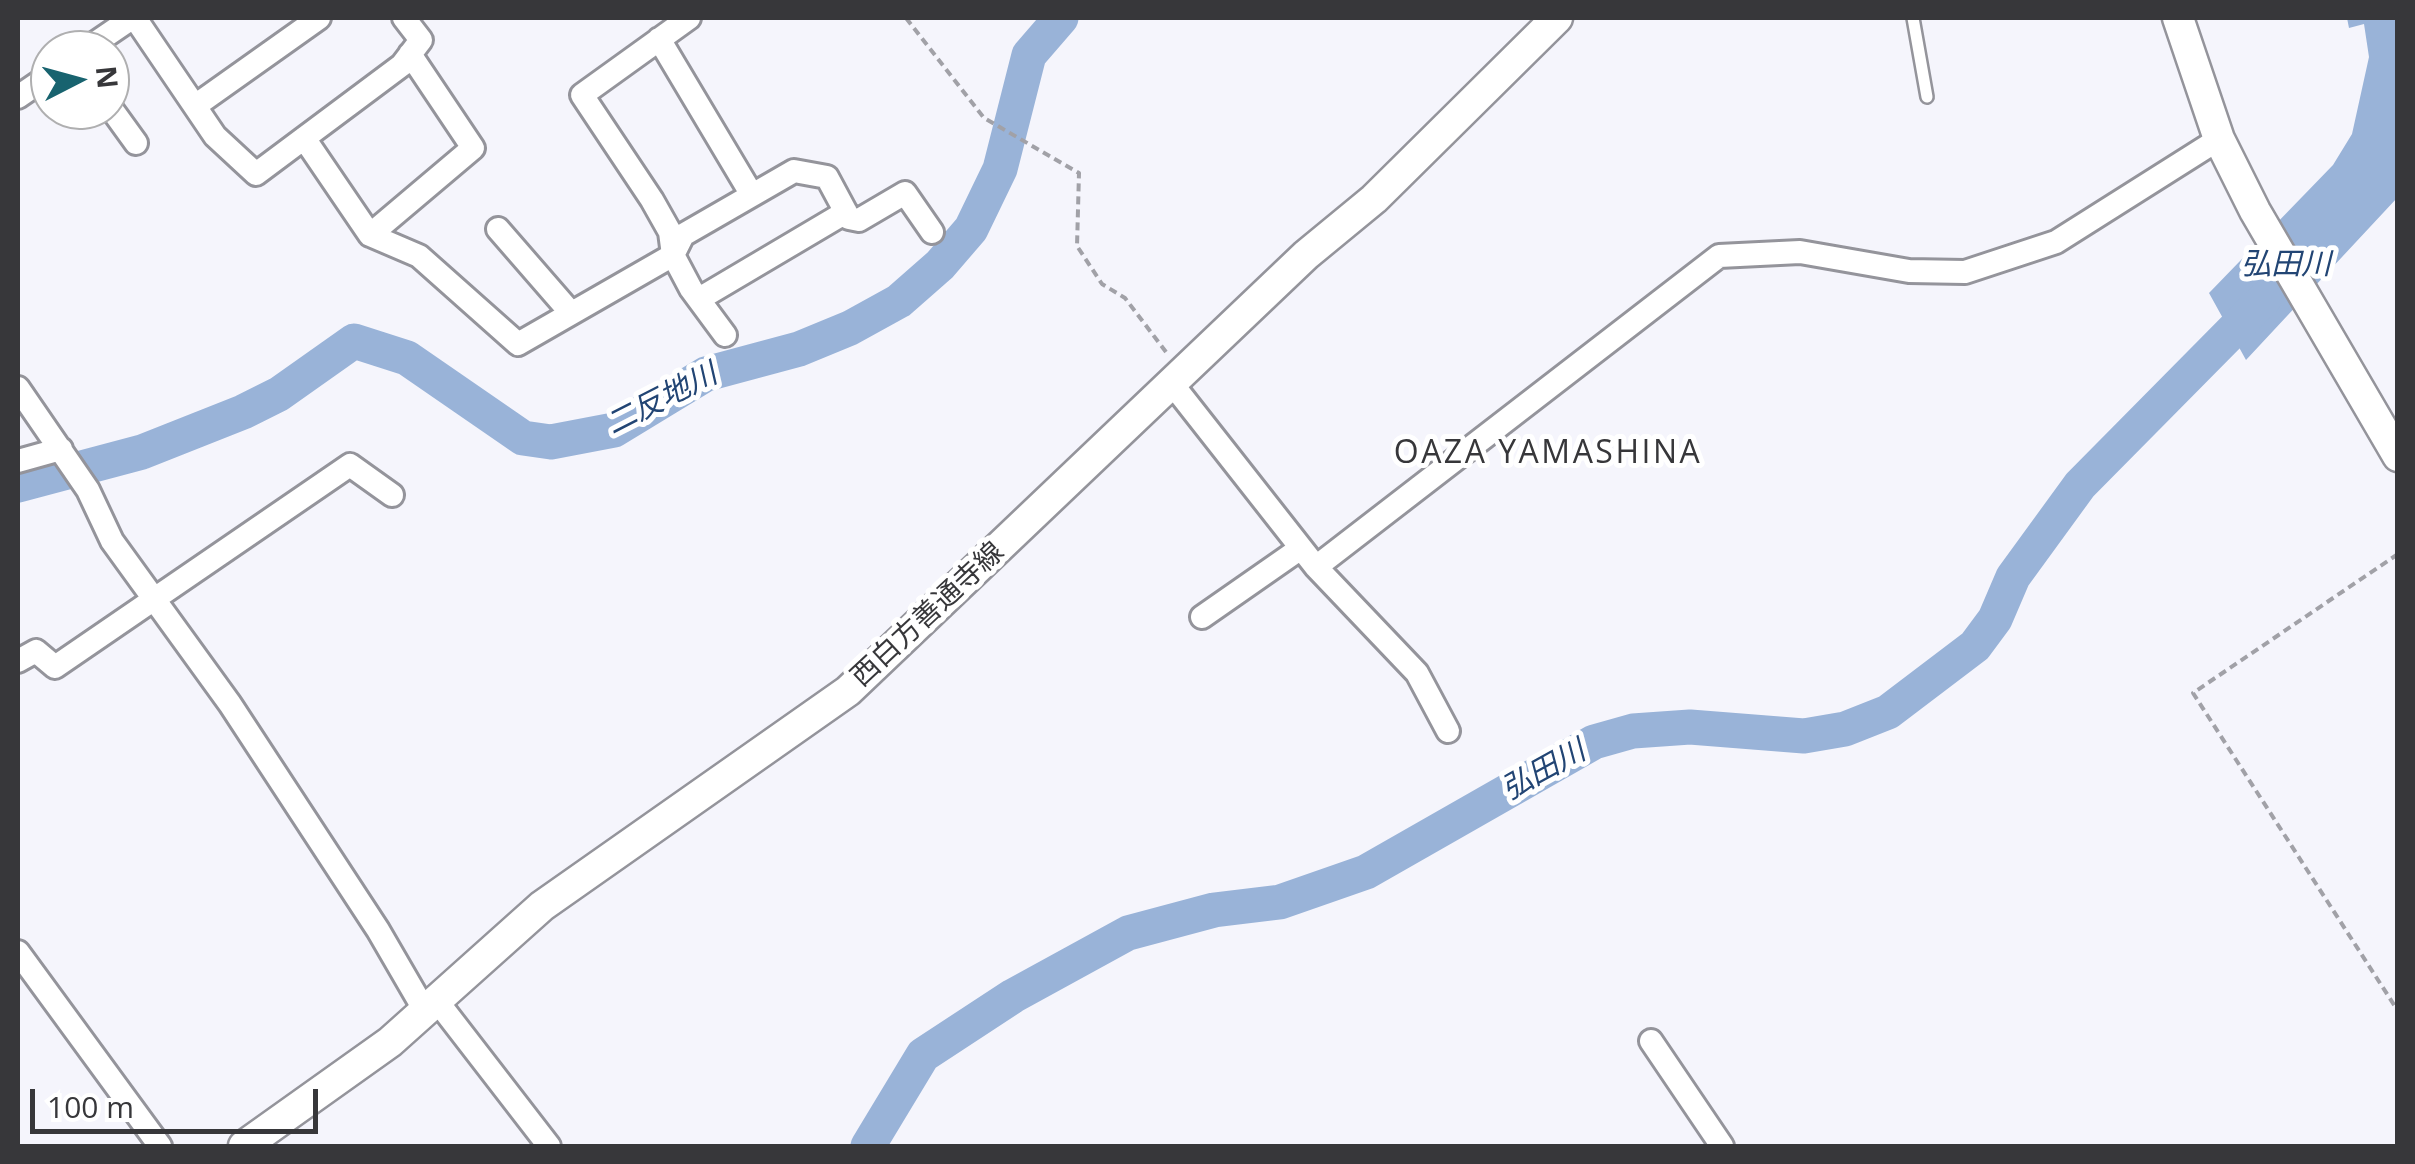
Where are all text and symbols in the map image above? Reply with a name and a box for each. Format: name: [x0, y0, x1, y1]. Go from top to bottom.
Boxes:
north arrow: [30, 30, 130, 130]
text: N: [88, 64, 128, 90]
water label: 弘田川: [2241, 247, 2331, 283]
water label: 二反地川: [600, 357, 724, 443]
district label: OAZA YAMASHINA: [1394, 435, 1702, 473]
street label: 西白方善通寺線: [845, 536, 1011, 694]
water label: 弘田川: [1496, 733, 1592, 809]
scale bar: [35, 1069, 322, 1131]
text: 100 m: [47, 1086, 134, 1127]

